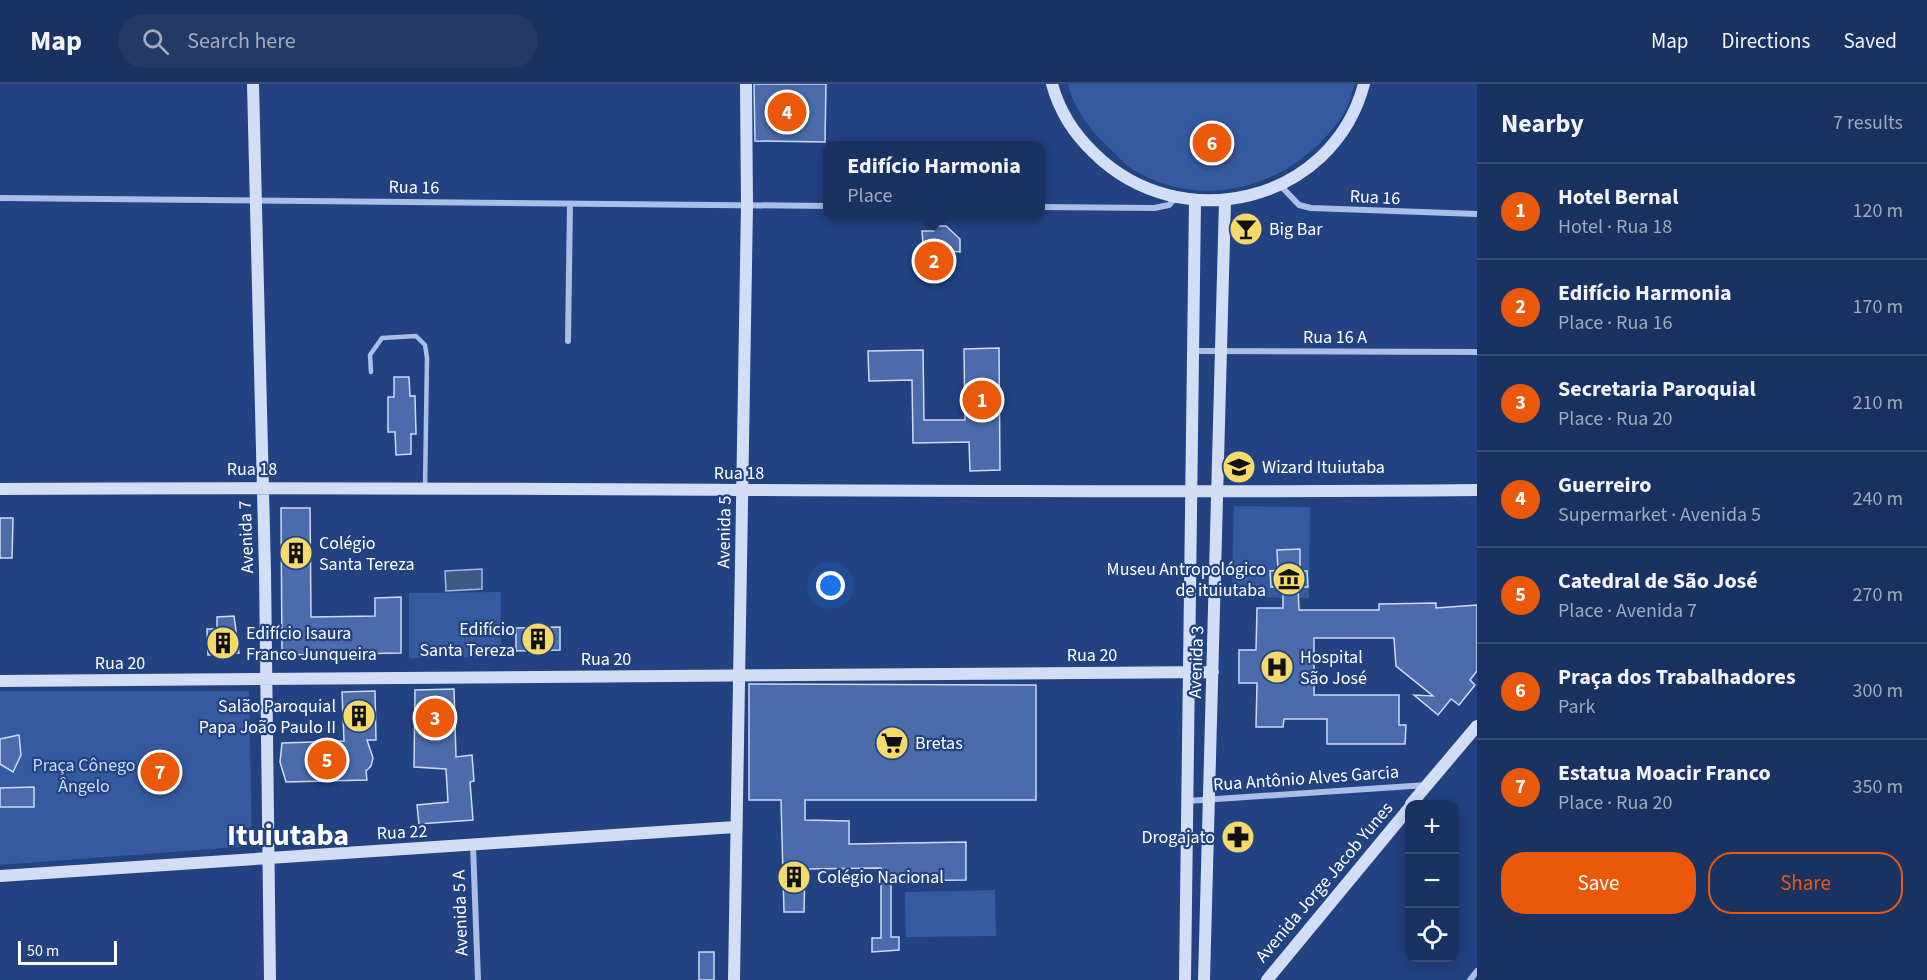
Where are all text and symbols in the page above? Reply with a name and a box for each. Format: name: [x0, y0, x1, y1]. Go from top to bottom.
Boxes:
search box: [118, 14, 538, 68]
text: Map: [30, 21, 82, 61]
icon: search: [139, 25, 172, 58]
text: Search here: [187, 25, 296, 57]
text: Map: [1651, 26, 1689, 56]
text: Directions: [1722, 26, 1810, 56]
text: Saved: [1843, 26, 1897, 56]
pin: 4: [768, 90, 806, 135]
text: Nearby: [1501, 105, 1584, 142]
text: 7 results: [1833, 109, 1903, 137]
pin: 6: [1192, 120, 1232, 166]
popup: [823, 141, 1045, 219]
text: Edifício Harmonia: [847, 150, 1021, 182]
street label: Rua 16: [388, 175, 440, 200]
text: Hotel Bernal: [1558, 181, 1679, 213]
text: Place: [847, 182, 892, 210]
street label: Rua 16: [1349, 184, 1401, 211]
text: 1: [1515, 197, 1526, 225]
text: 120 m: [1853, 197, 1903, 225]
bar icon: Big Bar: [1228, 211, 1264, 247]
text: Hotel · Rua 18: [1558, 213, 1672, 241]
place label: Big Bar: [1269, 217, 1323, 242]
pin: 2: [914, 238, 954, 284]
text: Edifício Harmonia: [1558, 277, 1732, 309]
text: 2: [1515, 293, 1526, 321]
text: 170 m: [1853, 293, 1903, 321]
text: Place · Rua 16: [1558, 309, 1672, 337]
street label: Rua 16 A: [1303, 325, 1367, 350]
text: Secretaria Paroquial: [1558, 373, 1756, 405]
pin: 1: [962, 378, 1002, 422]
text: 3: [1515, 389, 1526, 417]
text: 210 m: [1853, 389, 1903, 417]
text: Place · Rua 20: [1558, 405, 1672, 433]
school or university icon: Wizard Ituiutaba: [1221, 449, 1257, 485]
place label: Wizard Ituiutaba: [1262, 455, 1385, 480]
street label: Rua 18: [227, 457, 277, 482]
street label: Rua 18: [714, 461, 764, 486]
text: Guerreiro: [1558, 469, 1651, 501]
text: 4: [1515, 485, 1526, 513]
text: 240 m: [1853, 485, 1903, 513]
street label: Avenida 5: [711, 495, 738, 569]
street label: Avenida 7: [233, 500, 260, 574]
text: Supermarket · Avenida 5: [1558, 501, 1761, 529]
place label: Colégio Santa Tereza: [319, 531, 415, 577]
building icon: Colégio Santa Tereza: [278, 535, 314, 571]
place label: Museu Antropológico de ituiutaba: [1107, 557, 1266, 603]
museum icon: Museu Antropológico de ituiutaba: [1271, 561, 1307, 597]
text: Catedral de São José: [1558, 565, 1758, 597]
your location: [816, 571, 845, 600]
text: 5: [1515, 581, 1526, 609]
text: 270 m: [1853, 581, 1903, 609]
text: Place · Avenida 7: [1558, 597, 1697, 625]
place label: Edifício Santa Tereza: [419, 617, 515, 663]
place label: Edifício Isaura Franco Junqueira: [246, 621, 377, 667]
building icon: Edifício Santa Tereza: [520, 621, 556, 657]
building icon: Edifício Isaura Franco Junqueira: [205, 625, 241, 661]
street label: Avenida 3: [1183, 625, 1210, 699]
street label: Rua 20: [1067, 643, 1117, 668]
place label: Hospital São José: [1300, 645, 1367, 691]
street label: Rua 20: [581, 647, 631, 672]
hospital icon: Hospital São José: [1259, 649, 1295, 685]
street label: Rua 20: [95, 651, 145, 676]
text: Praça dos Trabalhadores: [1558, 661, 1796, 693]
text: 6: [1515, 677, 1526, 705]
text: 300 m: [1853, 677, 1903, 705]
text: Park: [1558, 693, 1595, 721]
place label: Salão Paroquial Papa João Paulo II: [199, 694, 336, 740]
pin: 3: [416, 696, 454, 740]
building icon: Salão Paroquial Papa João Paulo II: [341, 698, 377, 734]
supermarket icon: Bretas: [874, 725, 910, 761]
place label: Bretas: [915, 731, 963, 756]
pin: 5: [308, 738, 346, 782]
pin: 7: [140, 750, 180, 794]
park label: Praça Cônego Ângelo: [33, 753, 136, 799]
text: Estatua Moacir Franco: [1558, 757, 1771, 789]
street label: Rua Antônio Alves Garcia: [1212, 760, 1400, 797]
text: 7: [1515, 773, 1526, 801]
text: 350 m: [1853, 773, 1903, 801]
text: Place · Rua 20: [1558, 789, 1672, 817]
street label: Avenida Jorge Jacob Yunes: [1250, 797, 1399, 968]
map controls: [1405, 800, 1459, 962]
button: +: [1405, 800, 1459, 854]
district label: Ituiutaba: [227, 814, 349, 857]
street label: Rua 22: [376, 819, 428, 846]
pharmacy icon: Drogajato: [1220, 819, 1256, 855]
place label: Drogajato: [1141, 825, 1215, 850]
button: Save: [1501, 852, 1696, 914]
button: Share: [1708, 852, 1903, 914]
button: −: [1405, 854, 1459, 908]
building icon: Colégio Nacional: [776, 859, 812, 895]
place label: Colégio Nacional: [817, 865, 944, 890]
street label: Avenida 5 A: [446, 869, 474, 956]
button: locate: [1405, 908, 1459, 962]
scale bar: [18, 938, 117, 966]
text: 50 m: [27, 940, 59, 962]

